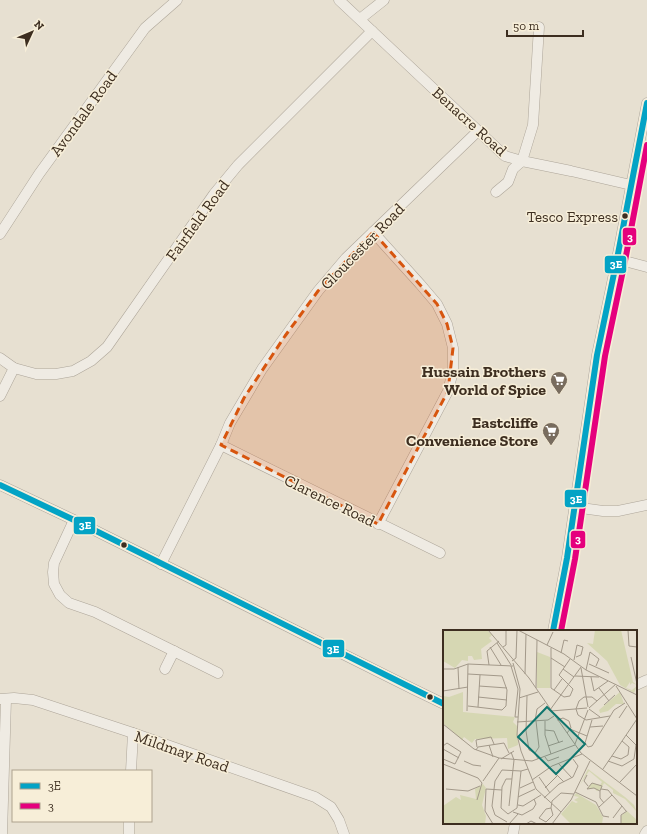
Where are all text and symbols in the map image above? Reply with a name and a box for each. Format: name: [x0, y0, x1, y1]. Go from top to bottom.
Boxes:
north arrow: [12, 12, 52, 52]
scale bar: [507, 12, 583, 38]
text: N: [31, 18, 47, 33]
text: 50 m: [513, 19, 540, 33]
street label: Avondale Road: [46, 67, 121, 160]
street label: Benacre Road: [428, 83, 511, 160]
street label: Fairfield Road: [162, 176, 233, 264]
street label: Gloucester Road: [316, 199, 408, 293]
place label: Tesco Express: [527, 208, 618, 226]
marker: Tesco Express: [620, 211, 630, 221]
line badge: 3: [622, 227, 637, 246]
text: 3: [627, 231, 633, 244]
line badge: 3E: [604, 255, 627, 274]
text: 3E: [610, 258, 623, 271]
place label: Hussain Brothers World of Spice: [422, 362, 546, 399]
supermarket icon: Hussain Brothers World of Spice: [549, 370, 569, 395]
place label: Eastcliffe Convenience Store: [406, 413, 538, 450]
supermarket icon: Eastcliffe Convenience Store: [541, 421, 561, 446]
street label: Clarence Road: [281, 470, 378, 531]
line badge: 3E: [564, 489, 587, 508]
text: 3E: [570, 493, 583, 506]
line badge: 3E: [73, 516, 96, 535]
text: 3E: [79, 519, 92, 532]
line badge: 3: [570, 530, 586, 549]
text: 3: [575, 533, 581, 546]
unlabelled marker: [119, 540, 129, 550]
inset map: [443, 630, 637, 824]
line badge: 3E: [322, 639, 345, 658]
text: 3E: [327, 643, 340, 656]
unlabelled marker: [425, 692, 435, 702]
street label: Mildmay Road: [132, 726, 232, 777]
legend: [12, 770, 152, 822]
text: 3E: [48, 779, 61, 793]
text: 3: [48, 799, 54, 813]

